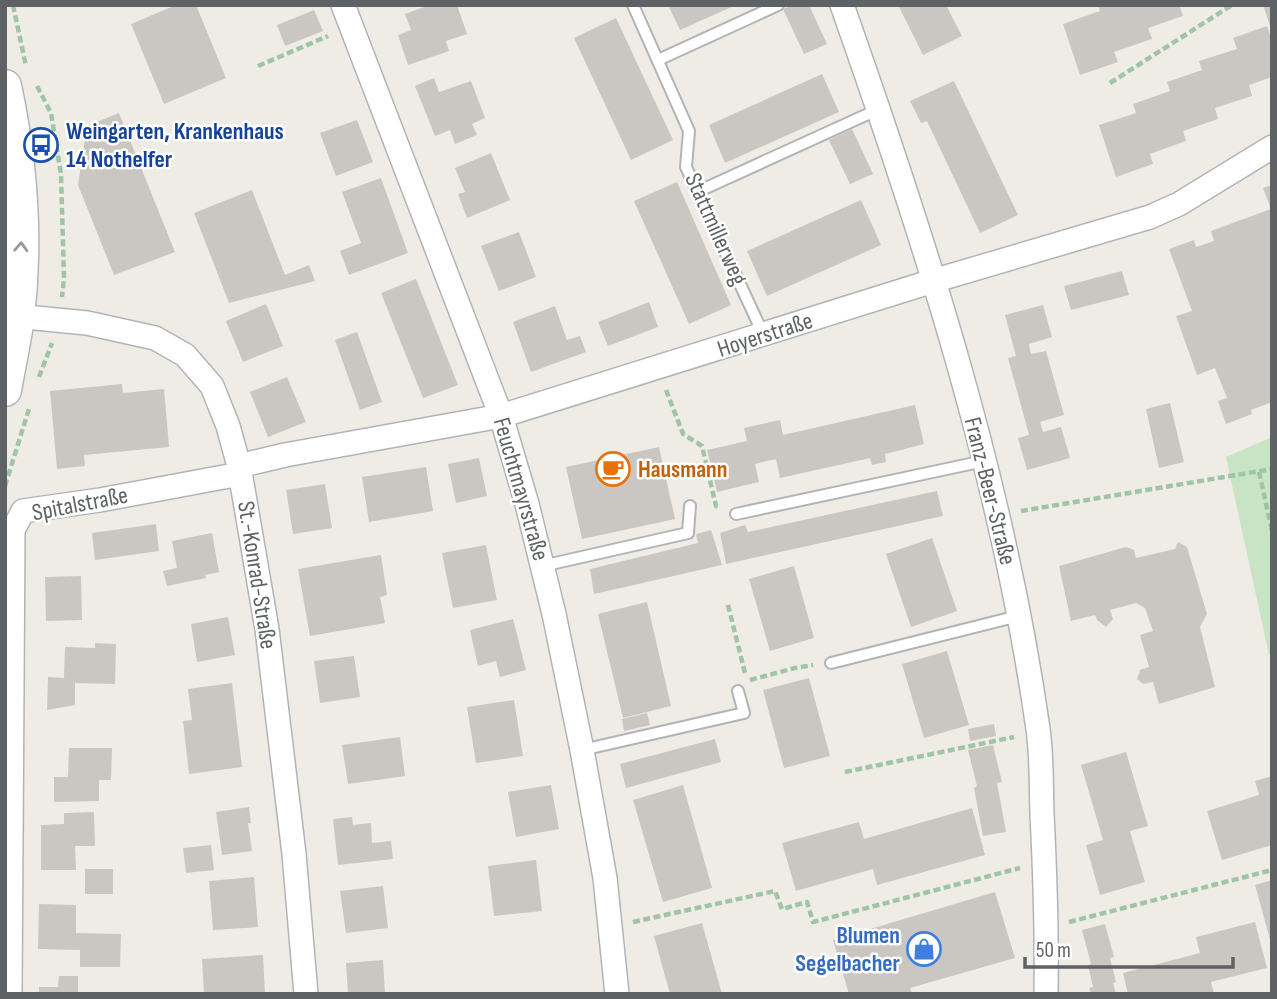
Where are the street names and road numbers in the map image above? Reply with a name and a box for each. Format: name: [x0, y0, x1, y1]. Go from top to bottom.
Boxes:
street label: Stattmillerweg: [678, 168, 754, 290]
street label: Hoyerstraße: [714, 306, 816, 364]
street label: Feuchtmayrstraße: [487, 414, 555, 564]
street label: Franz-Beer-Straße: [958, 414, 1022, 568]
street label: Spitalstraße: [30, 481, 130, 527]
street label: St.-Konrad-Straße: [231, 499, 283, 651]

